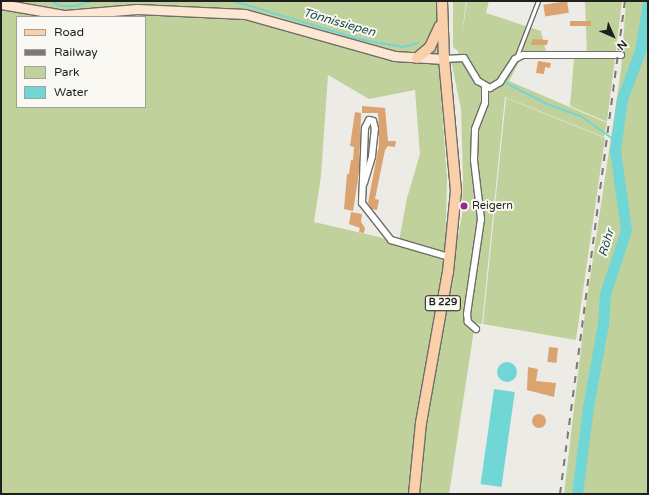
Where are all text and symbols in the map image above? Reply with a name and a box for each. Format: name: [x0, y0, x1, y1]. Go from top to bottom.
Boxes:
water label: Tönnissiepen: [301, 6, 377, 40]
legend: [16, 16, 146, 108]
north arrow: [593, 16, 633, 56]
text: Road: [54, 25, 84, 39]
text: N: [614, 37, 630, 53]
text: Railway: [54, 45, 98, 59]
text: Park: [54, 65, 80, 79]
text: Water: [54, 85, 88, 99]
place label: Reigern: [472, 199, 513, 213]
marker: Reigern: [459, 201, 469, 211]
water label: Röhr: [596, 228, 618, 258]
road number: B 229: [424, 295, 462, 311]

